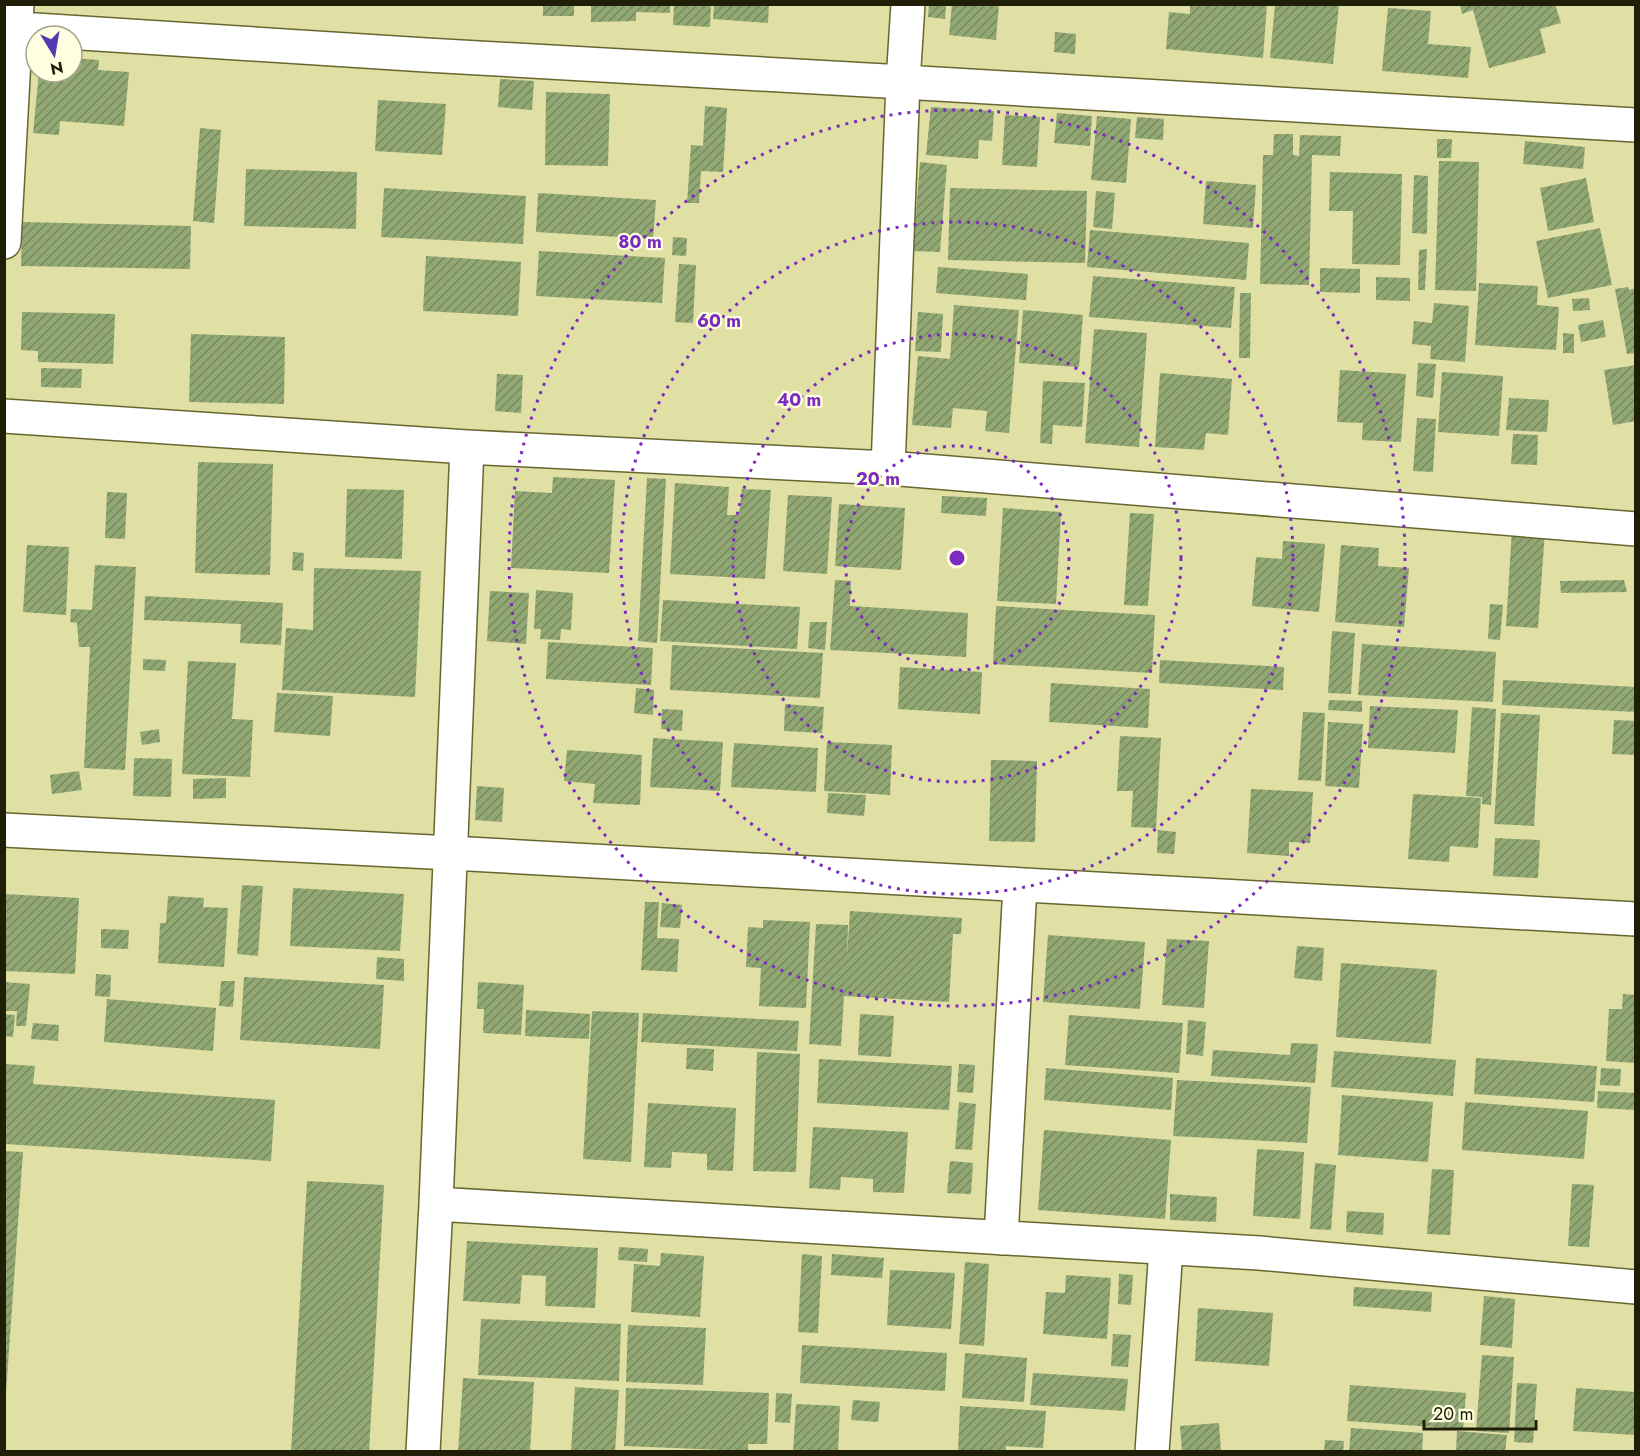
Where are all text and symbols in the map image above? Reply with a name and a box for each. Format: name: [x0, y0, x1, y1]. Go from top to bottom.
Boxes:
north arrow: [24, 24, 84, 84]
text: N: [48, 56, 65, 81]
text: 80 m: [618, 229, 662, 255]
text: 60 m: [697, 308, 741, 334]
text: 40 m: [777, 387, 821, 413]
text: 20 m: [856, 466, 900, 492]
centre of rings: [947, 548, 967, 568]
scale bar: [1424, 1393, 1536, 1431]
text: 20 m: [1433, 1401, 1473, 1427]

